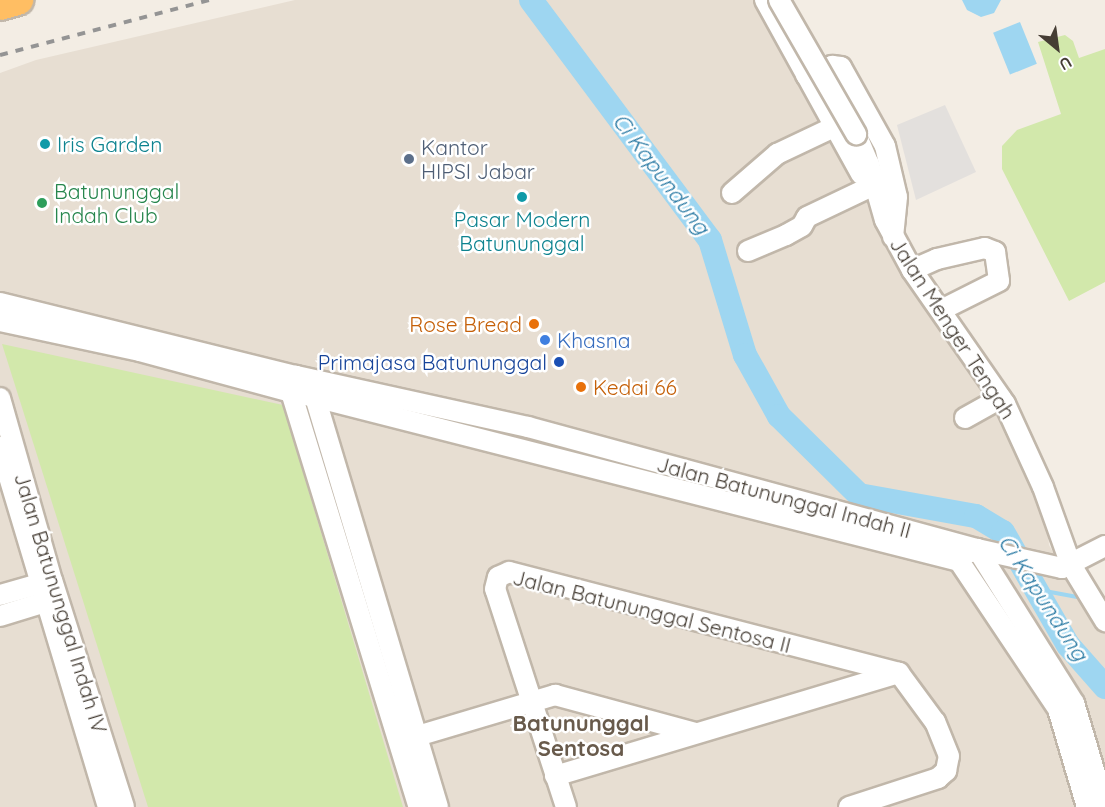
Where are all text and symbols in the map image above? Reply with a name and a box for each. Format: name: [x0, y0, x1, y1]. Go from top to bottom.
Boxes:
north arrow: [1027, 18, 1087, 78]
text: U: [1056, 52, 1076, 75]
water label: Ci Kapundung: [607, 108, 715, 240]
place label: Iris Garden: [57, 131, 162, 157]
place label: Kantor HIPSI Jabar: [421, 134, 535, 184]
marker: Iris Garden: [38, 137, 52, 151]
marker: Kantor HIPSI Jabar: [402, 152, 416, 166]
place label: Batununggal Indah Club: [54, 178, 179, 228]
marker: Pasar Modern Batununggal: [515, 190, 529, 204]
marker: Batununggal Indah Club: [35, 196, 49, 210]
place label: Pasar Modern Batununggal: [454, 206, 590, 256]
street label: Jalan Menger Tengah: [885, 232, 1021, 424]
place label: Rose Bread: [409, 311, 522, 337]
marker: Rose Bread: [527, 317, 541, 331]
place label: Khasna: [557, 327, 631, 353]
marker: Khasna: [538, 333, 552, 347]
place label: Primajasa Batununggal: [318, 349, 547, 375]
marker: Primajasa Batununggal: [552, 355, 566, 369]
place label: Kedai 66: [593, 374, 677, 400]
marker: Kedai 66: [574, 380, 588, 394]
street label: Jalan Batununggal Indah II: [654, 451, 914, 543]
street label: Jalan Batununggal Indah IV: [9, 470, 113, 736]
water label: Ci Kapundung: [993, 530, 1093, 666]
street label: Jalan Batununggal Sentosa II: [510, 564, 794, 658]
district label: Batununggal Sentosa: [513, 710, 649, 762]

